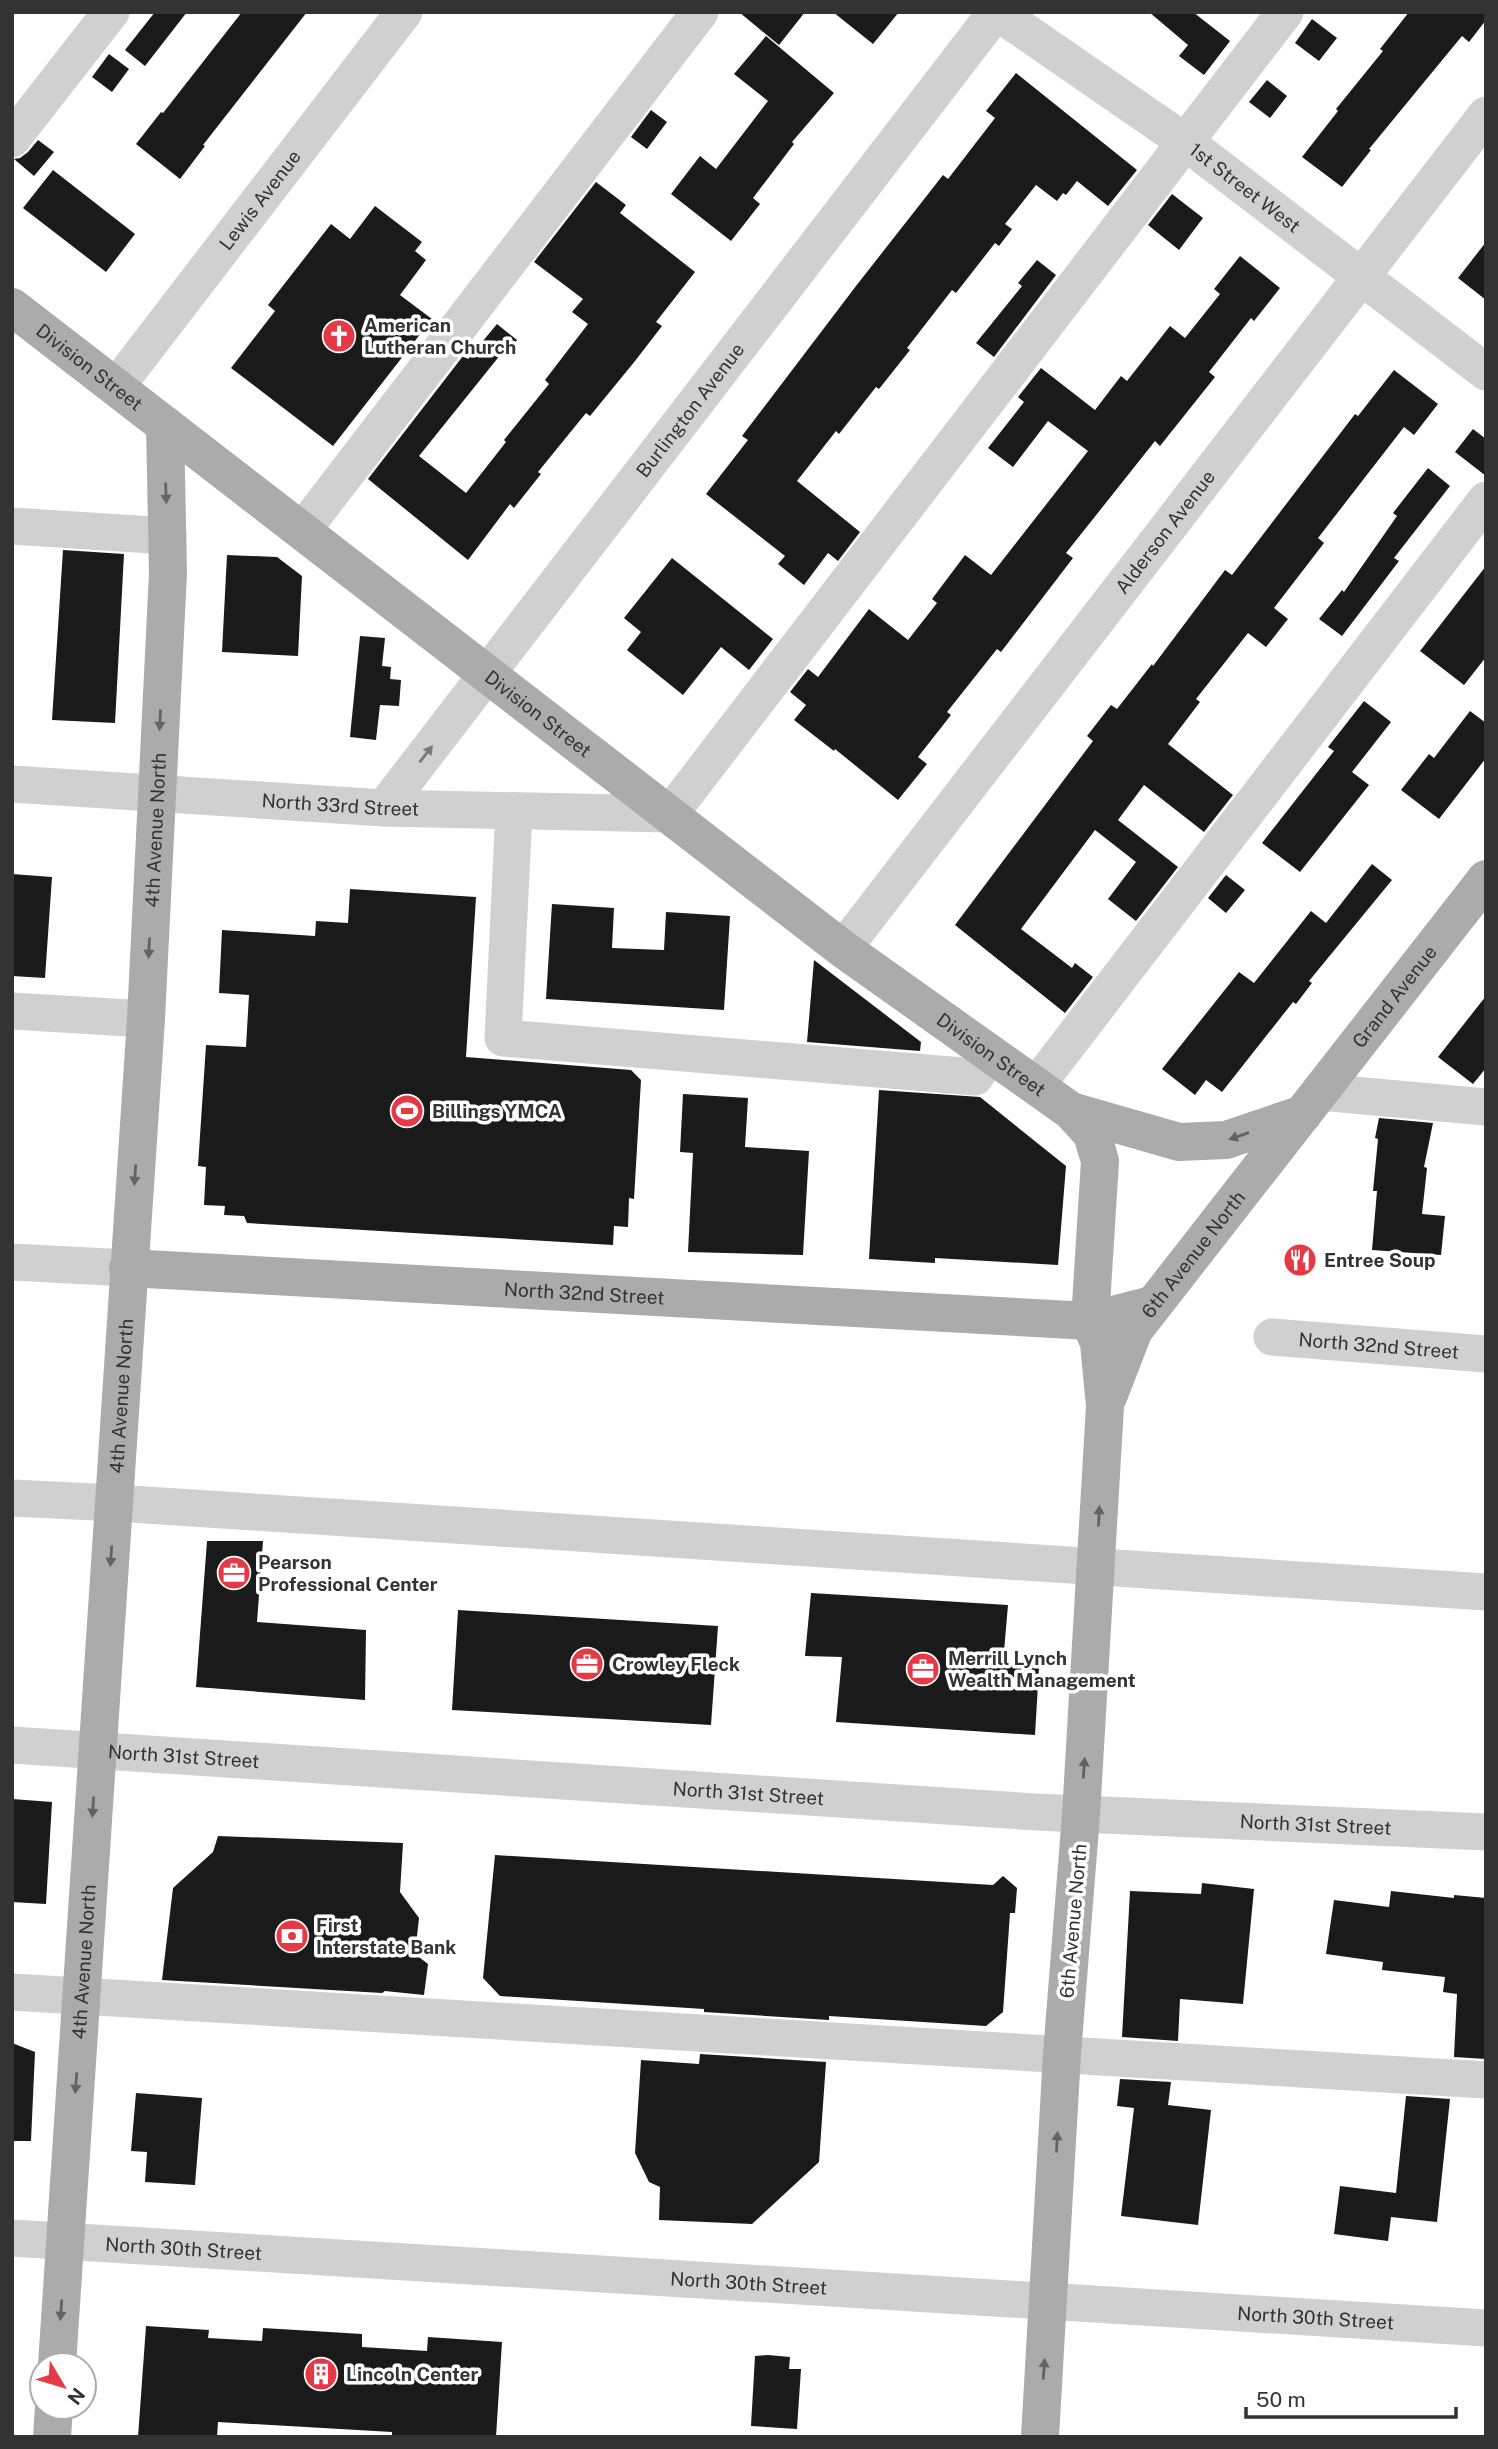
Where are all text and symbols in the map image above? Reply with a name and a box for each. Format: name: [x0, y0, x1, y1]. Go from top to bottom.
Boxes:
street label: 1st Street West: [1185, 138, 1305, 237]
street label: Lewis Avenue: [214, 145, 305, 254]
place label: American Lutheran Church: [364, 314, 516, 358]
church icon: American Lutheran Church: [320, 317, 358, 355]
street label: Division Street: [32, 319, 147, 415]
street label: Burlington Avenue: [631, 339, 749, 482]
street label: Alderson Avenue: [1110, 466, 1219, 598]
one-way arrow: [161, 482, 172, 504]
street label: Division Street: [481, 666, 596, 762]
one-way arrow: [155, 710, 166, 732]
one-way arrow: [418, 745, 432, 763]
street label: 4th Avenue North: [141, 752, 170, 908]
street label: North 33rd Street: [261, 789, 419, 820]
one-way arrow: [143, 937, 154, 959]
street label: Grand Avenue: [1348, 941, 1441, 1052]
street label: Division Street: [933, 1008, 1050, 1101]
sports icon: Billings YMCA: [388, 1092, 426, 1130]
place label: Billings YMCA: [432, 1100, 562, 1122]
one-way arrow: [1228, 1131, 1249, 1142]
one-way arrow: [129, 1164, 140, 1186]
street label: 6th Avenue North: [1137, 1186, 1250, 1322]
restaurant icon: Entree Soup: [1281, 1241, 1319, 1279]
place label: Entree Soup: [1324, 1249, 1436, 1271]
street label: North 32nd Street: [503, 1278, 665, 1309]
street label: 4th Avenue North: [105, 1318, 137, 1474]
street label: North 32nd Street: [1298, 1328, 1460, 1363]
one-way arrow: [1094, 1505, 1105, 1527]
one-way arrow: [105, 1545, 116, 1567]
place label: Pearson Professional Center: [258, 1551, 438, 1595]
office icon: Pearson Professional Center: [215, 1554, 253, 1592]
office icon: Crowley Fleck: [568, 1645, 606, 1683]
place label: Merrill Lynch Wealth Management: [948, 1647, 1136, 1691]
office icon: Merrill Lynch Wealth Management: [904, 1650, 942, 1688]
place label: Crowley Fleck: [612, 1653, 740, 1675]
street label: North 31st Street: [107, 1740, 260, 1772]
one-way arrow: [1079, 1757, 1090, 1779]
street label: North 31st Street: [672, 1777, 825, 1809]
one-way arrow: [87, 1796, 98, 1818]
street label: North 31st Street: [1239, 1810, 1392, 1839]
street label: 6th Avenue North: [1055, 1843, 1091, 1999]
street label: 4th Avenue North: [68, 1884, 100, 2040]
place label: First Interstate Bank: [316, 1914, 456, 1958]
bank icon: First Interstate Bank: [273, 1917, 311, 1955]
one-way arrow: [70, 2072, 81, 2094]
one-way arrow: [1052, 2130, 1063, 2152]
street label: North 30th Street: [105, 2233, 263, 2264]
street label: North 30th Street: [670, 2267, 828, 2299]
one-way arrow: [55, 2299, 66, 2321]
street label: North 30th Street: [1236, 2302, 1395, 2333]
north arrow: [28, 2351, 98, 2421]
building icon: Lincoln Center: [302, 2355, 340, 2393]
one-way arrow: [1039, 2357, 1050, 2379]
place label: Lincoln Center: [346, 2363, 478, 2385]
scale bar: [1246, 2376, 1456, 2420]
text: N: [63, 2384, 90, 2409]
text: 50 m: [1256, 2387, 1306, 2412]

